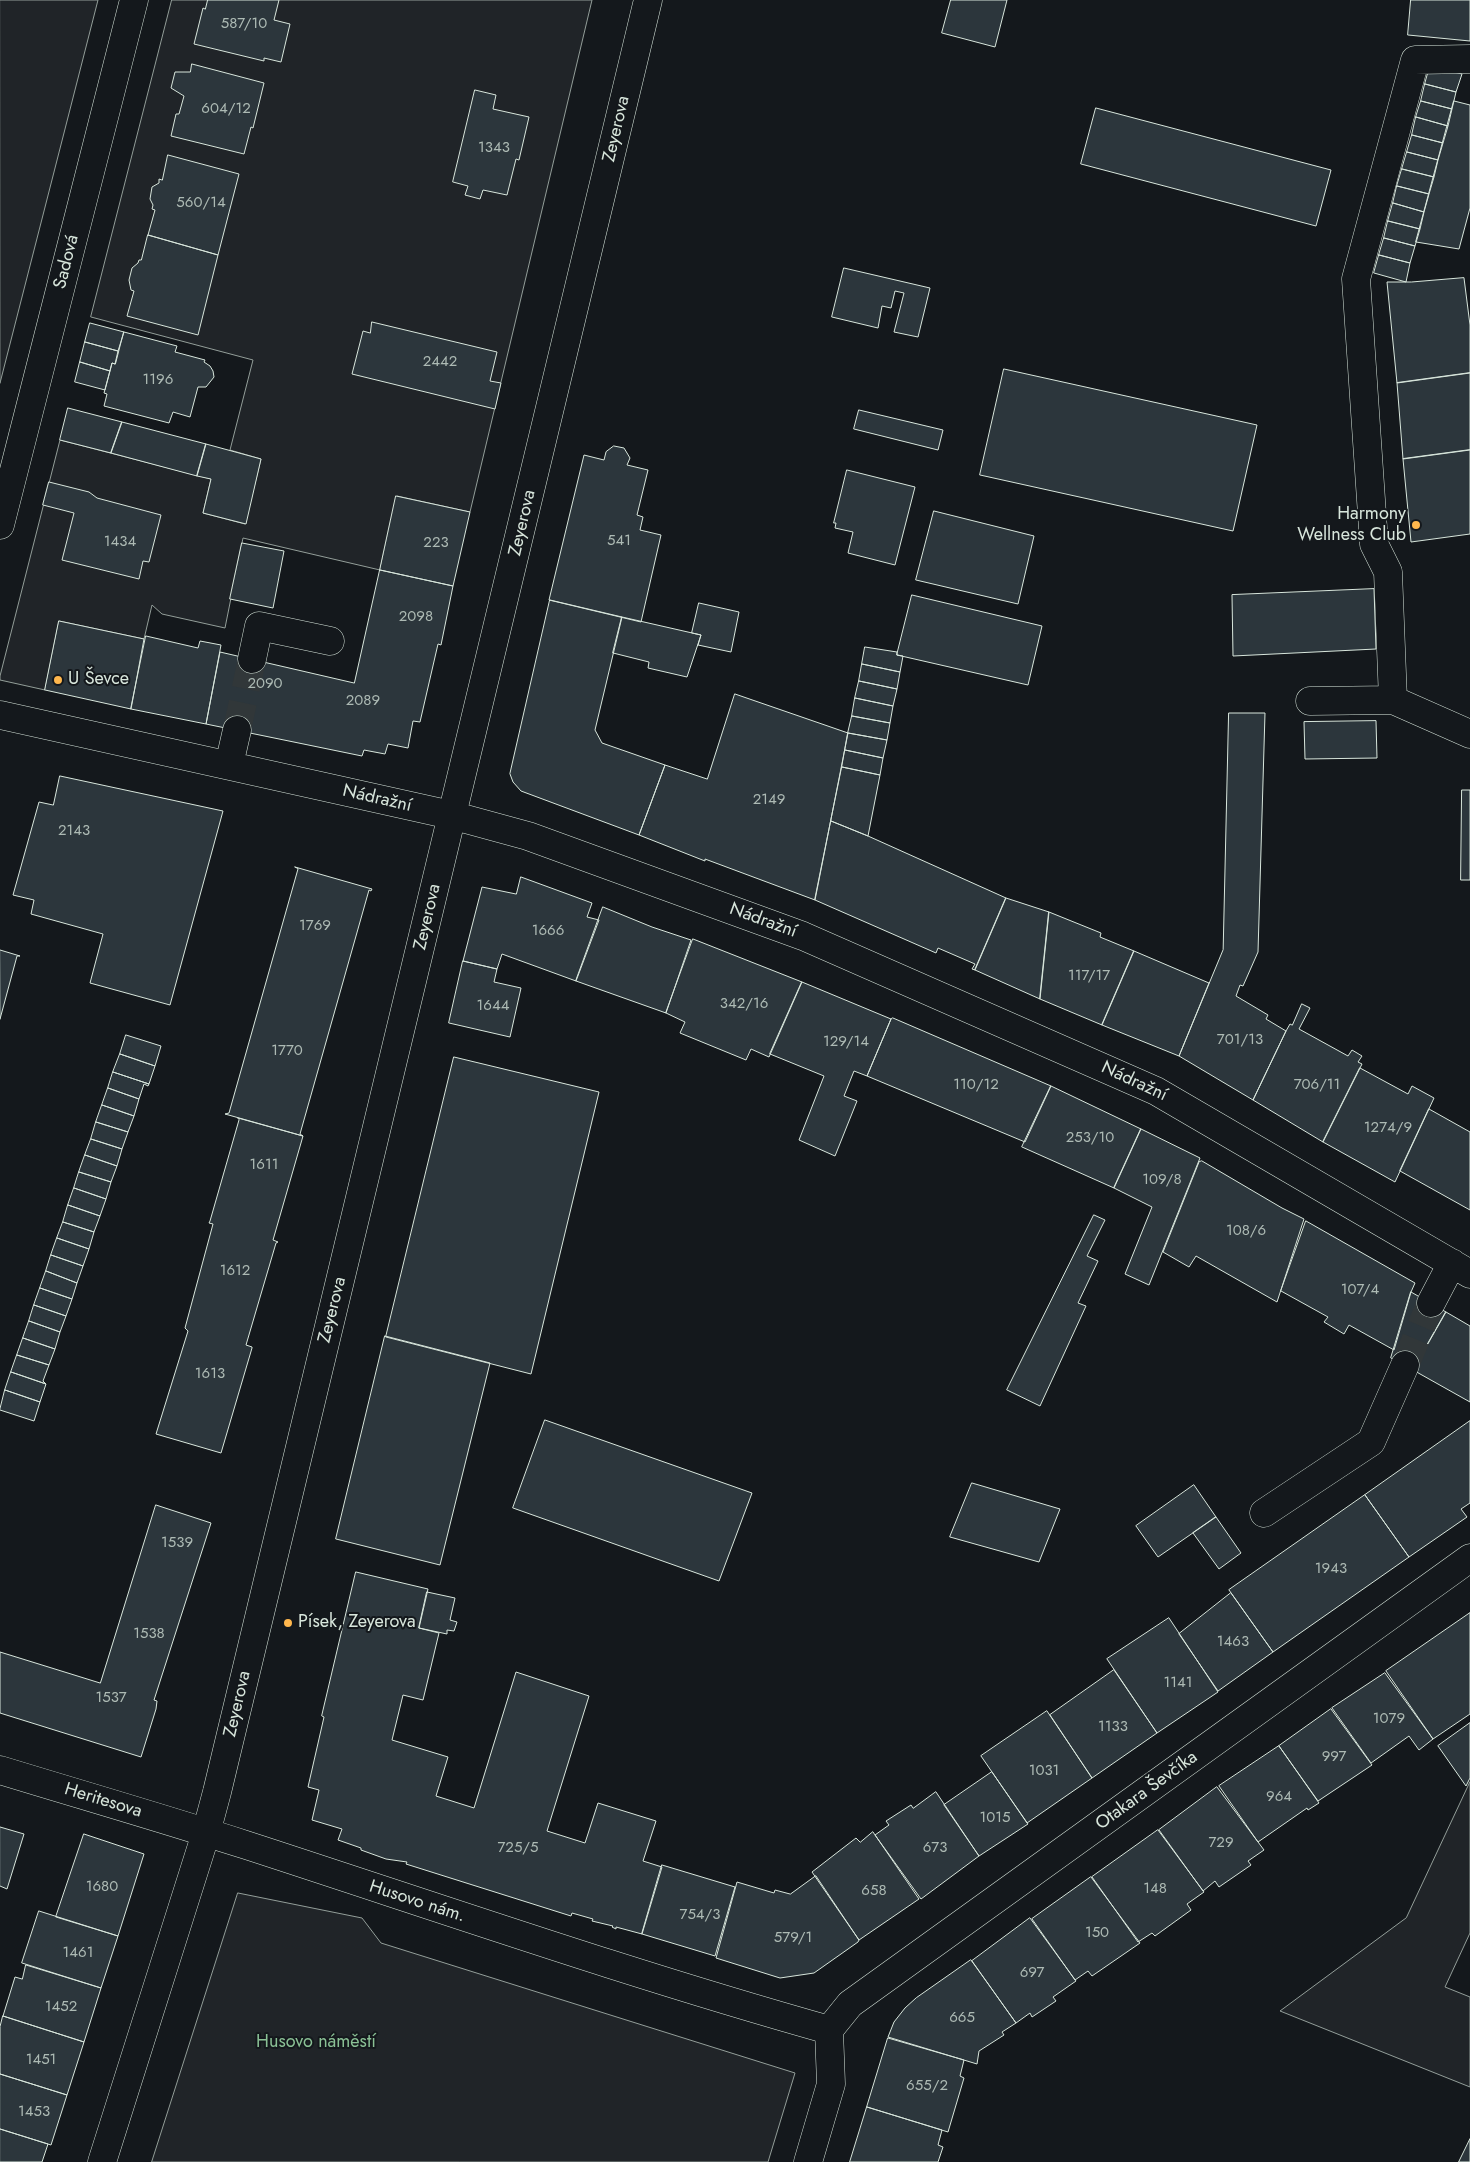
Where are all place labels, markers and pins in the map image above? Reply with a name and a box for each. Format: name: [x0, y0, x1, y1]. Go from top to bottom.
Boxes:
place label: Harmony Wellness Club: [1297, 504, 1406, 546]
marker: Harmony Wellness Club: [1410, 519, 1422, 531]
place label: U Ševce: [68, 669, 129, 691]
marker: U Ševce: [52, 674, 64, 686]
place label: Písek, Zeyerova: [298, 1612, 416, 1634]
marker: Písek, Zeyerova: [282, 1617, 294, 1629]

